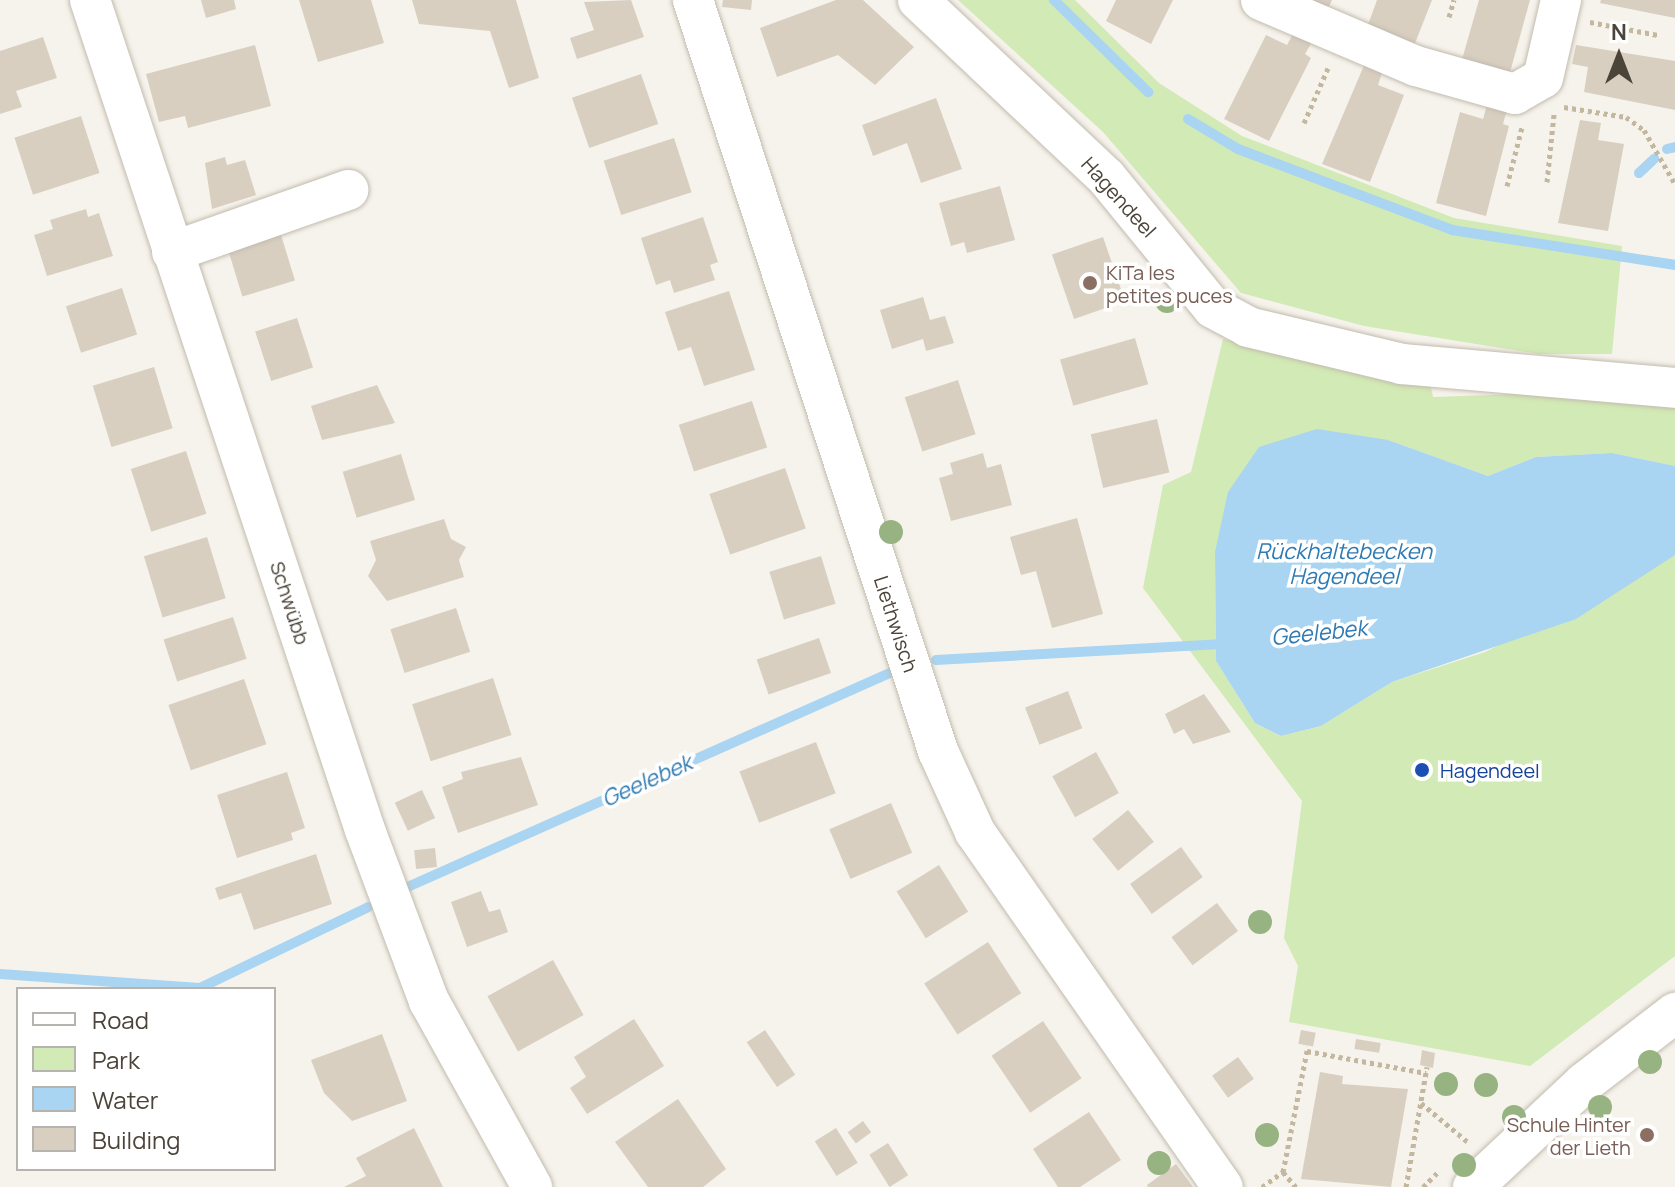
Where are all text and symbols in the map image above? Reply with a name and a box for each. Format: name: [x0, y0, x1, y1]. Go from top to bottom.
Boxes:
north arrow: [1579, 16, 1659, 96]
text: N: [1611, 17, 1627, 47]
street label: Hagendeel: [1077, 152, 1161, 242]
place label: KiTa les petites puces: [1106, 260, 1233, 307]
marker: KiTa les petites puces: [1081, 274, 1099, 292]
water label: Rückhaltebecken Hagendeel: [1256, 538, 1432, 590]
street label: Schwübb: [265, 558, 315, 648]
street label: Liethwisch: [869, 573, 923, 675]
water label: Geelebek: [1270, 615, 1368, 651]
water label: Geelebek: [598, 749, 696, 813]
place label: Hagendeel: [1440, 758, 1540, 782]
marker: Hagendeel: [1411, 759, 1433, 781]
legend: [16, 987, 276, 1171]
text: Road: [92, 1003, 149, 1036]
text: Park: [92, 1043, 140, 1076]
text: Water: [92, 1083, 159, 1116]
place label: Schule Hinter der Lieth: [1507, 1112, 1631, 1159]
text: Building: [92, 1123, 180, 1156]
marker: Schule Hinter der Lieth: [1638, 1126, 1656, 1144]

